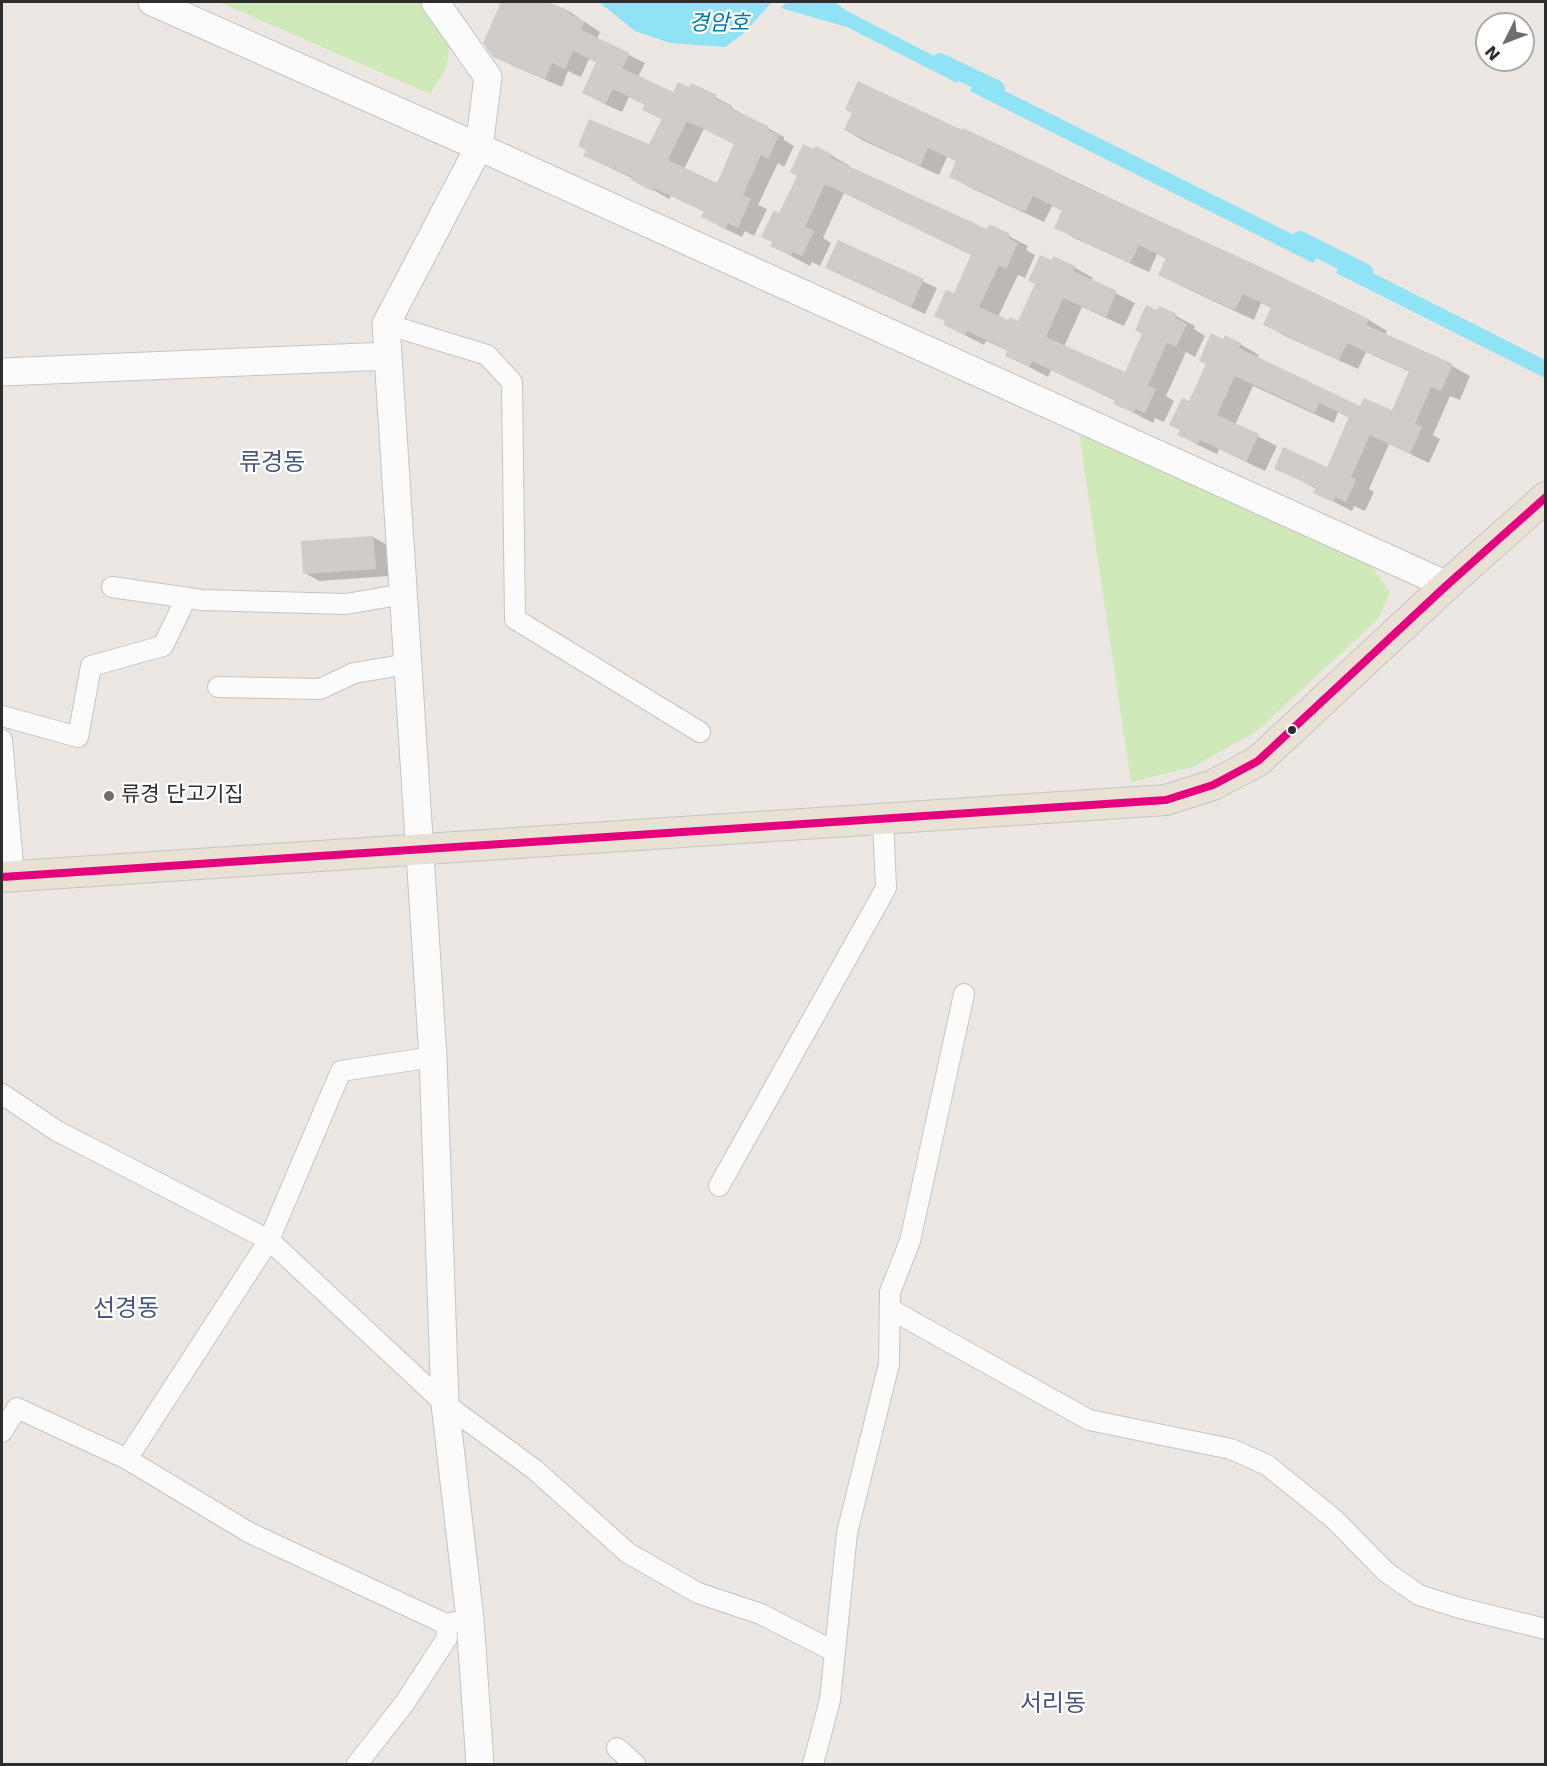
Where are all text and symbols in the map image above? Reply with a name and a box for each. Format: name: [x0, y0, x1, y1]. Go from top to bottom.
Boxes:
water label: 경암호: [689, 11, 749, 37]
north arrow: [1475, 12, 1535, 72]
text: N: [1481, 42, 1504, 64]
district label: 류경동: [239, 450, 305, 478]
unlabelled marker: [1286, 724, 1298, 736]
place label: 류경 단고기집: [121, 783, 244, 809]
marker: 류경 단고기집: [102, 789, 116, 803]
district label: 선경동: [93, 1296, 159, 1324]
district label: 서리동: [1020, 1691, 1086, 1719]

